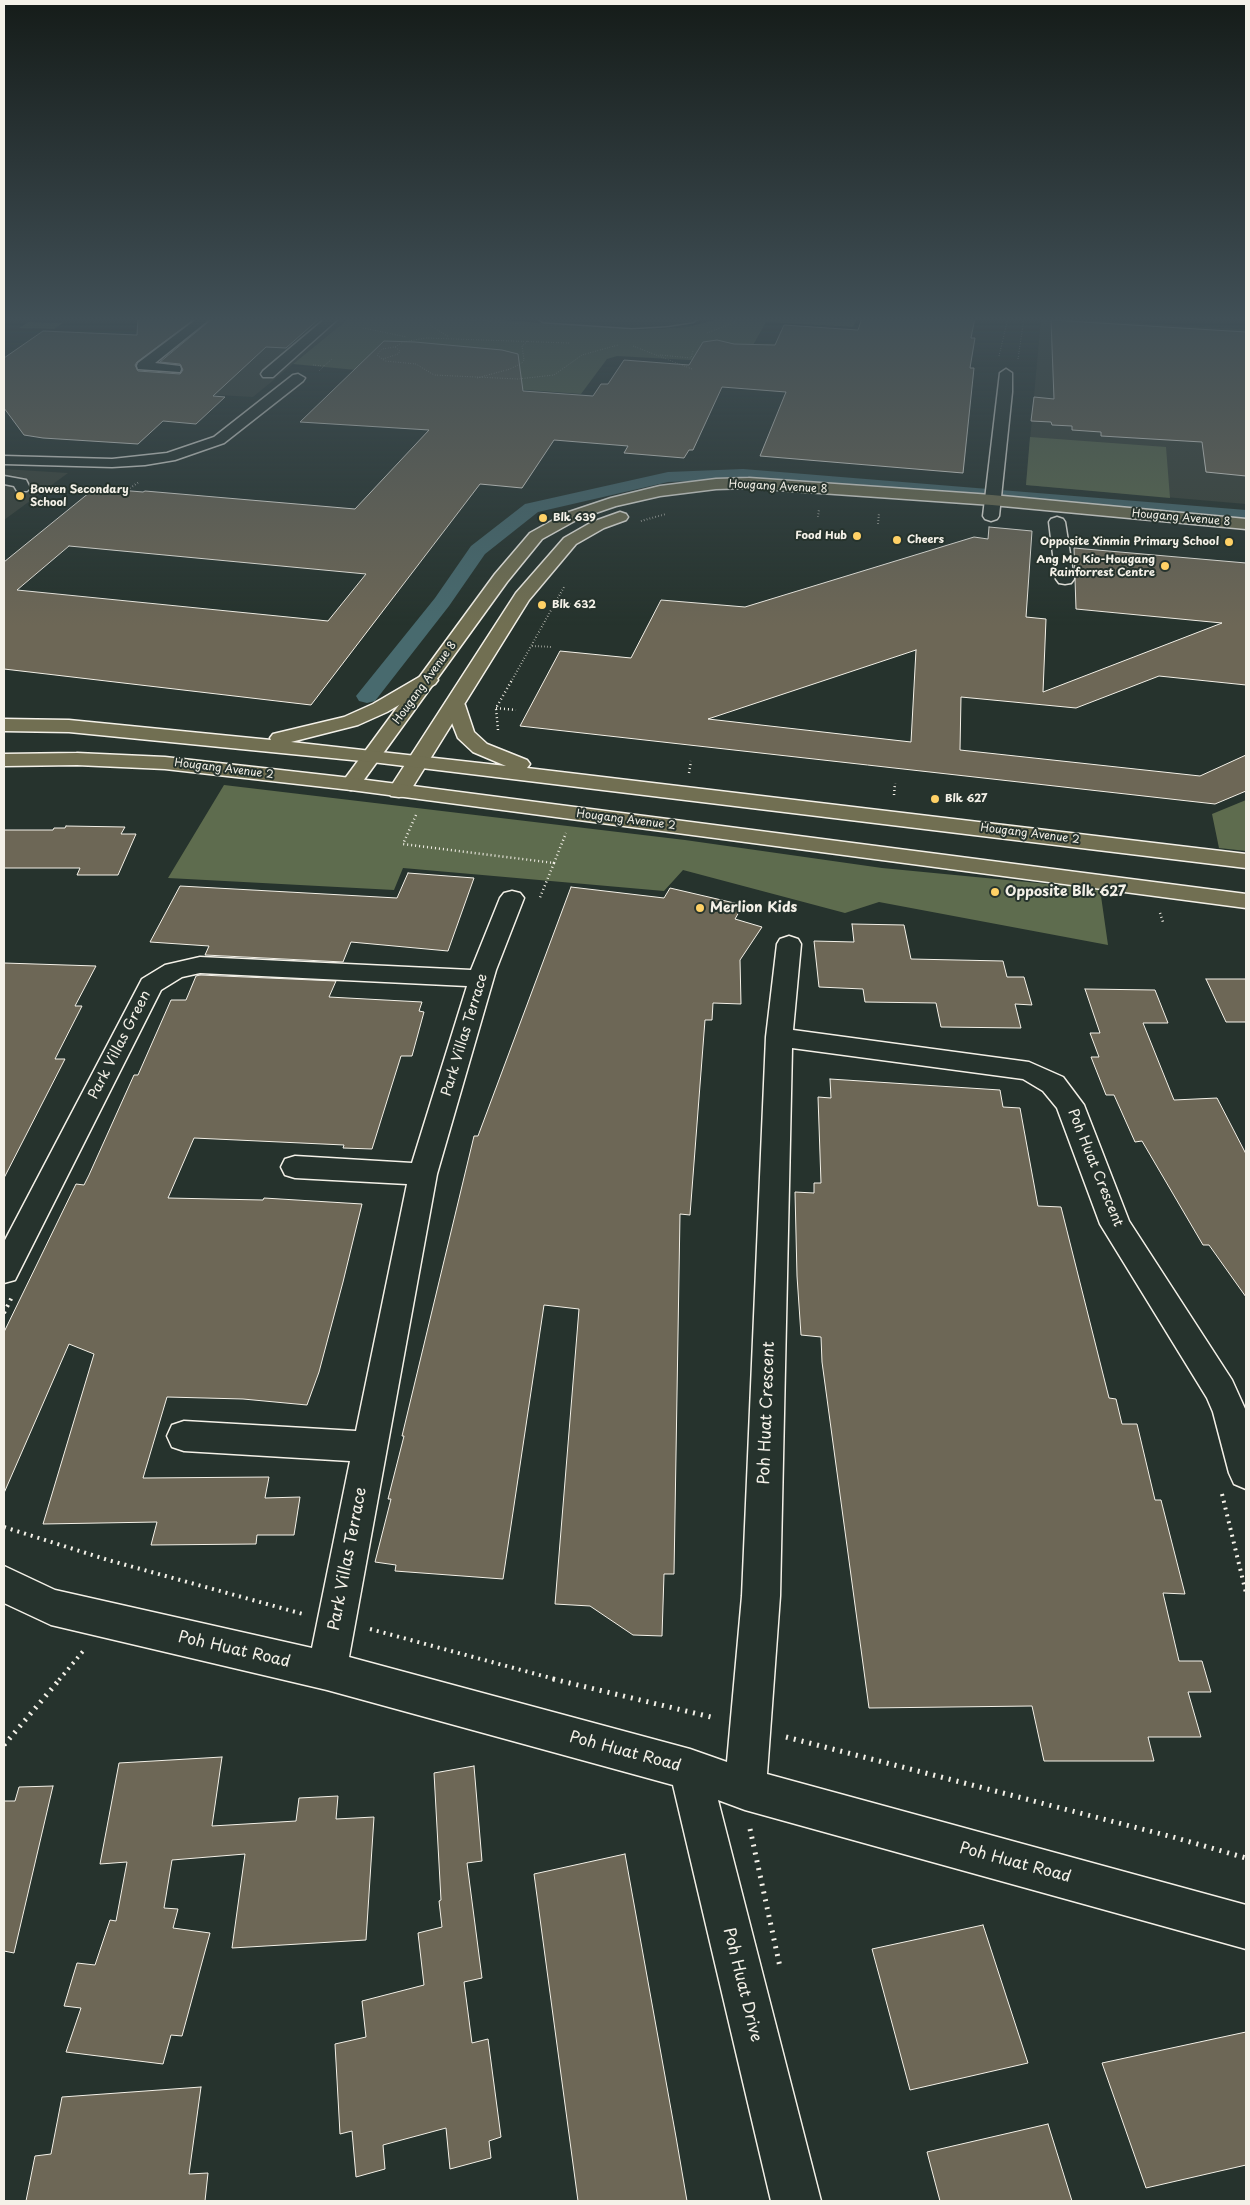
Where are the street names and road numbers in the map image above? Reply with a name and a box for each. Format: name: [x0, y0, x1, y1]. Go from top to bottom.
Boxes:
street label: Hougang Avenue 8: [728, 478, 828, 496]
street label: Hougang Avenue 8: [1131, 507, 1231, 529]
street label: Hougang Avenue 8: [391, 639, 459, 727]
street label: Hougang Avenue 2: [174, 756, 274, 782]
street label: Hougang Avenue 2: [576, 807, 676, 833]
street label: Hougang Avenue 2: [980, 821, 1080, 847]
street label: Park Villas Terrace: [438, 972, 492, 1098]
street label: Park Villas Green: [85, 988, 155, 1102]
street label: Poh Huat Crescent: [1064, 1107, 1126, 1229]
street label: Poh Huat Crescent: [755, 1341, 779, 1485]
street label: Park Villas Terrace: [325, 1486, 371, 1632]
street label: Poh Huat Road: [176, 1628, 292, 1672]
street label: Poh Huat Road: [567, 1728, 683, 1776]
street label: Poh Huat Road: [957, 1839, 1073, 1887]
street label: Poh Huat Drive: [719, 1926, 765, 2044]

